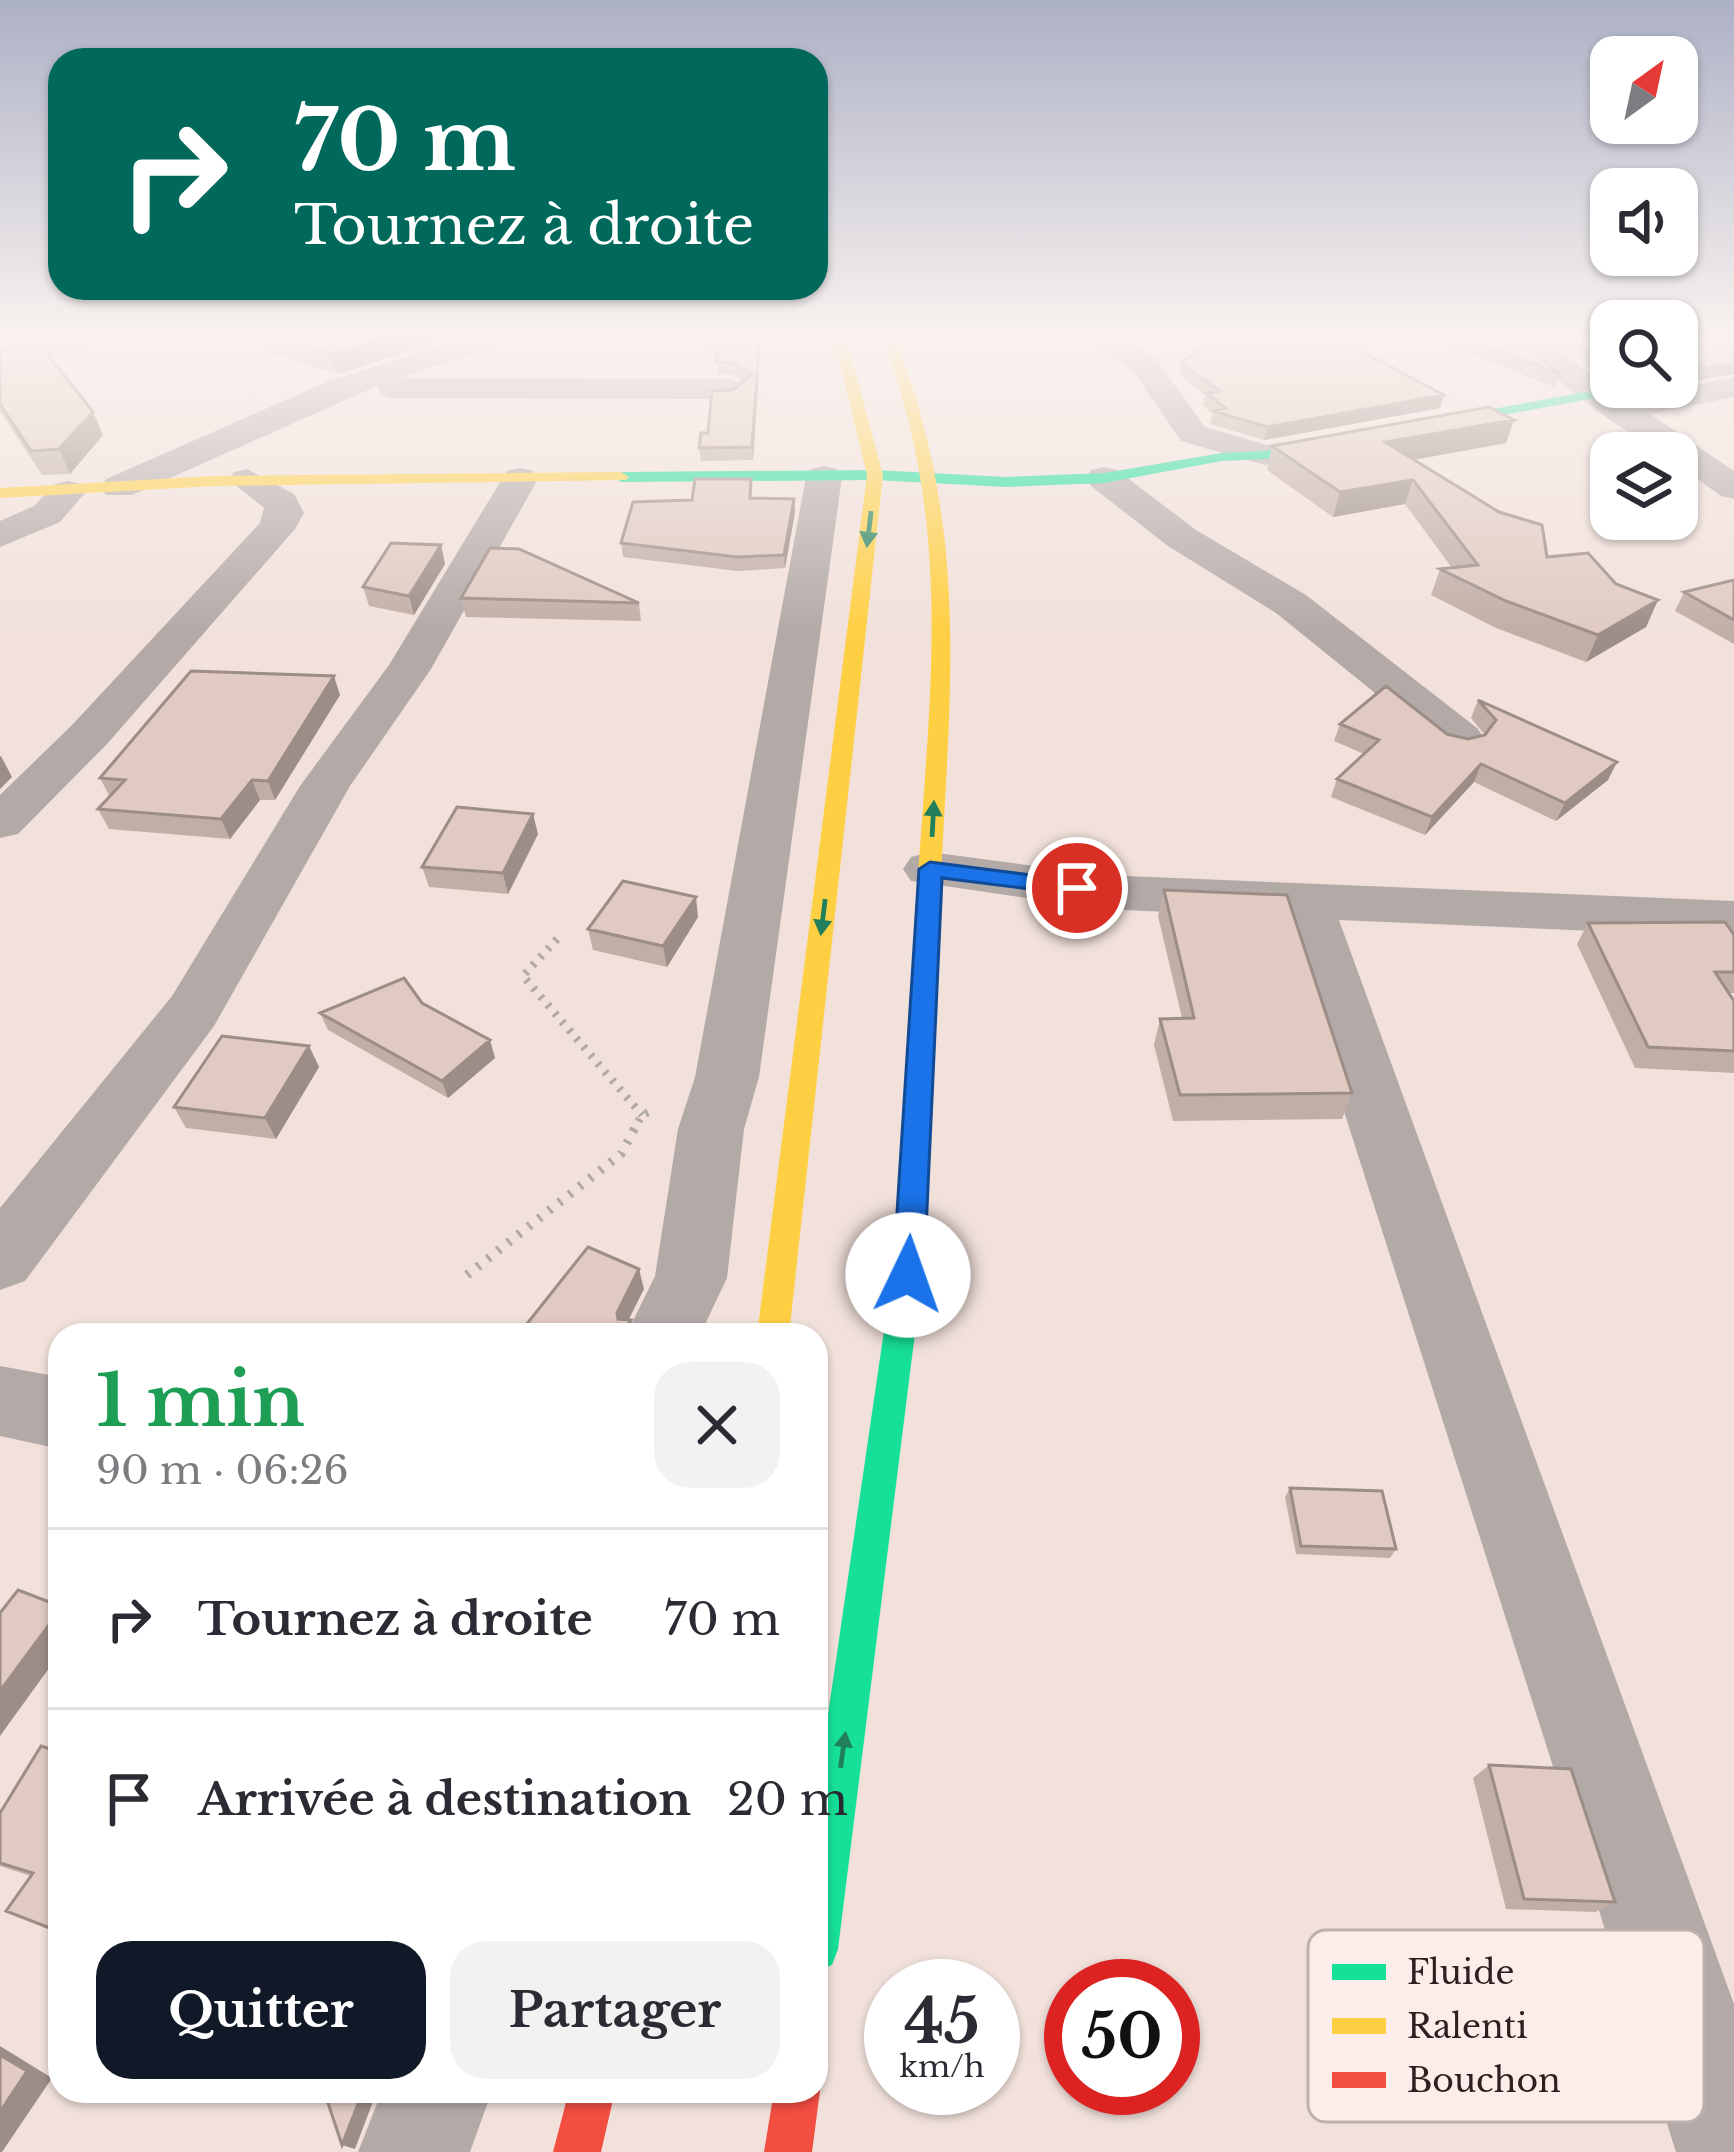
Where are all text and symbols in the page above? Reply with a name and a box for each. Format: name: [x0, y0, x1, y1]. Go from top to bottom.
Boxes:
north arrow: [1590, 36, 1698, 144]
map controls: [1590, 36, 1698, 540]
text: 70 m: [294, 89, 516, 193]
icon: right: [96, 96, 252, 252]
button: sound: [1590, 168, 1698, 276]
text: Tournez à droite: [294, 192, 754, 259]
button: search: [1590, 300, 1698, 408]
button: layers: [1590, 432, 1698, 540]
one-way arrow: [859, 511, 878, 549]
one-way arrow: [924, 799, 943, 837]
pin: [1026, 837, 1128, 939]
icon: arrive: [1044, 855, 1110, 921]
one-way arrow: [813, 899, 832, 936]
position arrow: [845, 1212, 971, 1338]
text: 1 min: [96, 1356, 305, 1445]
button: close: [654, 1362, 780, 1488]
text: 90 m · 06:26: [96, 1446, 349, 1495]
icon: right: [96, 1586, 162, 1652]
text: Tournez à droite: [198, 1591, 593, 1647]
text: 70 m: [664, 1591, 780, 1647]
one-way arrow: [834, 1731, 853, 1768]
icon: arrive: [96, 1766, 162, 1832]
text: Arrivée à destination: [198, 1771, 691, 1827]
text: 20 m: [727, 1771, 848, 1827]
legend: [1308, 1930, 1704, 2122]
button: Quitter: [96, 1941, 426, 2079]
button: Partager: [450, 1941, 780, 2079]
text: Fluide: [1407, 1952, 1514, 1993]
speed limit sign: 50: [1044, 1959, 1200, 2115]
text: 45: [904, 1985, 980, 2059]
text: Ralenti: [1407, 2006, 1527, 2047]
text: km/h: [899, 2048, 985, 2085]
text: Bouchon: [1407, 2060, 1561, 2101]

